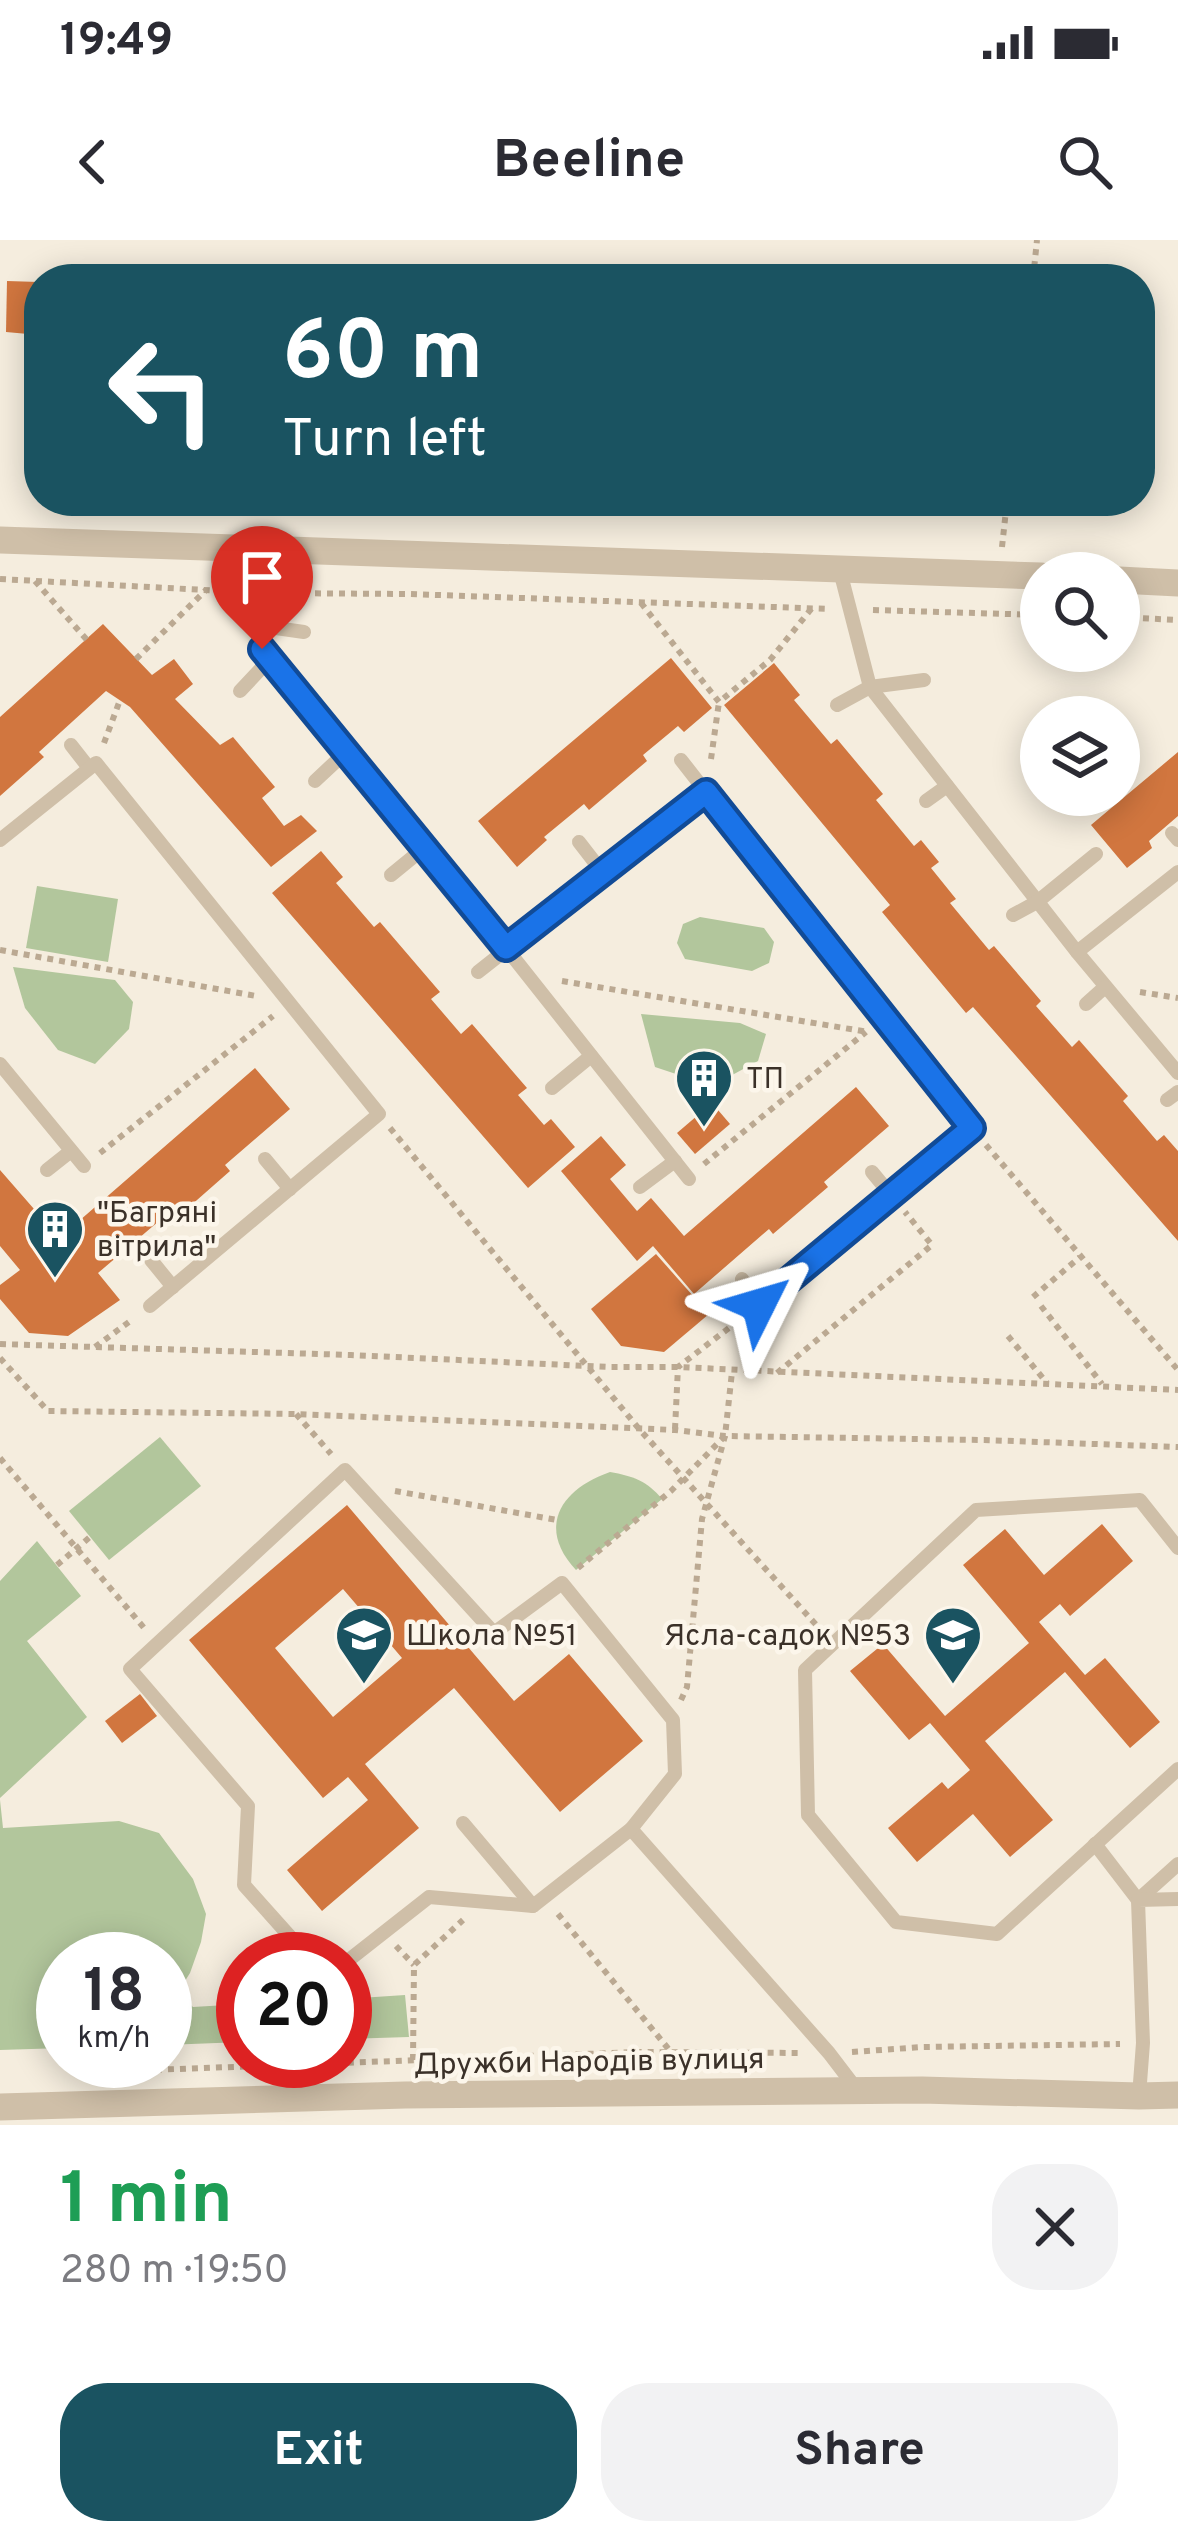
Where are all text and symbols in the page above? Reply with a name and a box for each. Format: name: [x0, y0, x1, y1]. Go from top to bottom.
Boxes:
text: 19:49: [60, 14, 173, 71]
text: Beeline: [493, 128, 685, 197]
icon: back: [60, 129, 126, 195]
icon: search: [1052, 129, 1118, 195]
text: 60 m: [282, 303, 483, 409]
icon: left: [84, 312, 240, 468]
text: Turn left: [282, 407, 487, 476]
pin: [211, 526, 313, 649]
icon: arrive: [229, 544, 295, 610]
map controls: [1020, 552, 1140, 816]
button: search: [1020, 552, 1140, 672]
button: layers: [1020, 696, 1140, 816]
building icon: ТП: [673, 1047, 735, 1129]
place label: ТП: [746, 1062, 784, 1099]
place label: "Багряні вітрила": [97, 1196, 217, 1267]
building icon: "Багряні вітрила": [24, 1198, 86, 1280]
position arrow: [696, 1242, 822, 1368]
school or university icon: Школа №51: [333, 1604, 395, 1686]
school or university icon: Ясла-садок №53: [922, 1604, 984, 1686]
place label: Школа №51: [406, 1619, 577, 1656]
place label: Ясла-садок №53: [664, 1619, 911, 1656]
speed limit sign: 20: [216, 1932, 372, 2088]
text: 18: [83, 1957, 145, 2033]
text: km/h: [78, 2021, 150, 2058]
street label: Дружби Народів вулиця: [413, 2042, 765, 2085]
text: 1 min: [60, 2157, 233, 2249]
button: close: [992, 2164, 1118, 2290]
text: 280 m · 19:50: [60, 2248, 289, 2297]
button: Exit: [60, 2383, 577, 2521]
button: Share: [601, 2383, 1118, 2521]

